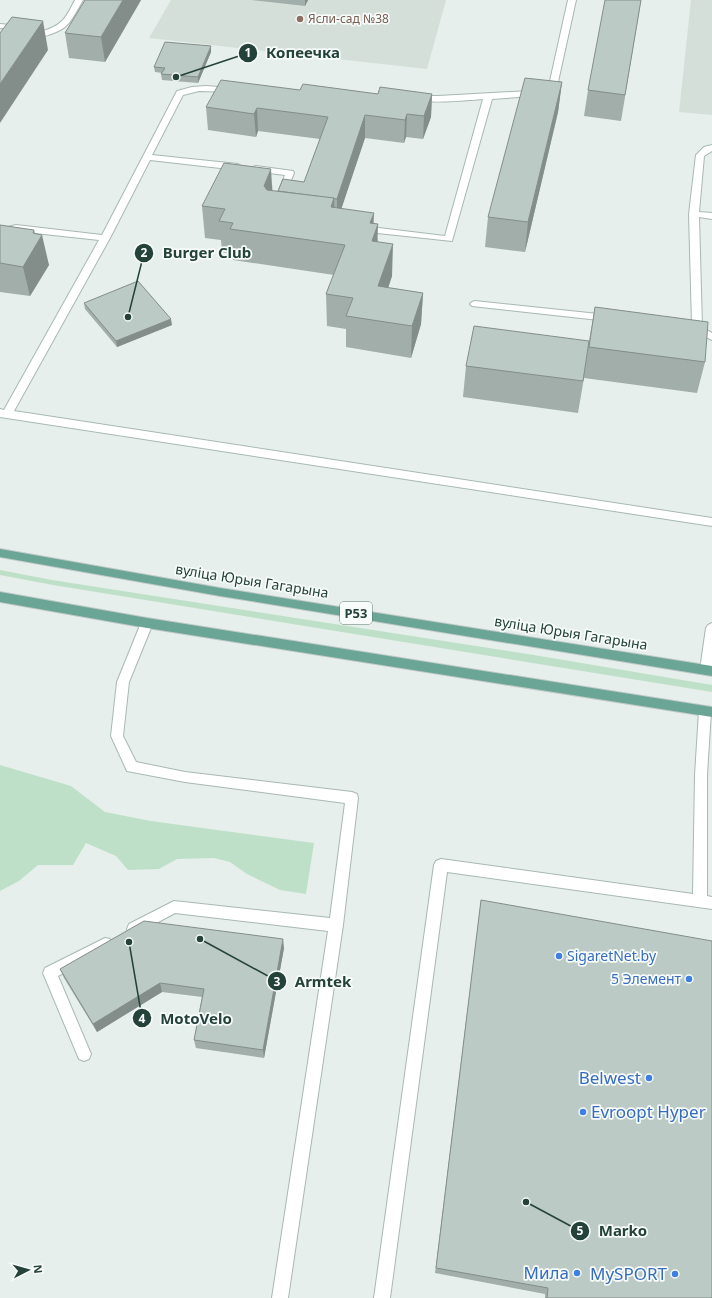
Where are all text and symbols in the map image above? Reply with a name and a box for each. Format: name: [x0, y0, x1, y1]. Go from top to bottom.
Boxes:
place label: Ясли-сад №38: [308, 10, 389, 27]
marker: Ясли-сад №38: [295, 14, 305, 24]
callout: Копеечка: [238, 39, 348, 66]
text: Копеечка: [266, 42, 340, 62]
text: 1: [245, 44, 251, 61]
callout: Burger Club: [134, 239, 259, 266]
text: Burger Club: [163, 242, 251, 262]
text: 2: [141, 244, 148, 261]
street label: вуліца Юрыя Гагарына: [174, 559, 330, 602]
road number: Р53: [340, 602, 372, 624]
street label: вуліца Юрыя Гагарына: [493, 611, 649, 654]
place label: SigaretNet.by: [567, 946, 657, 965]
marker: SigaretNet.by: [554, 951, 564, 961]
callout: Armtek: [267, 968, 360, 995]
place label: 5 Элемент: [611, 969, 681, 988]
text: Armtek: [295, 971, 352, 991]
text: 3: [274, 973, 281, 990]
marker: 5 Элемент: [684, 974, 694, 984]
callout: MotoVelo: [132, 1005, 240, 1032]
text: MotoVelo: [160, 1008, 232, 1028]
text: 4: [139, 1010, 146, 1027]
place label: Belwest: [579, 1066, 641, 1089]
marker: Belwest: [644, 1073, 654, 1083]
place label: Evroopt Hyper: [591, 1100, 706, 1123]
marker: Evroopt Hyper: [578, 1107, 588, 1117]
callout: Marko: [570, 1217, 655, 1244]
text: Marko: [599, 1220, 647, 1240]
text: 5: [577, 1222, 584, 1239]
north arrow: [8, 1250, 48, 1290]
place label: Мила: [524, 1261, 569, 1284]
place label: MySPORT: [590, 1262, 668, 1285]
text: N: [31, 1264, 46, 1274]
marker: Мила: [572, 1268, 582, 1278]
marker: MySPORT: [670, 1269, 680, 1279]

